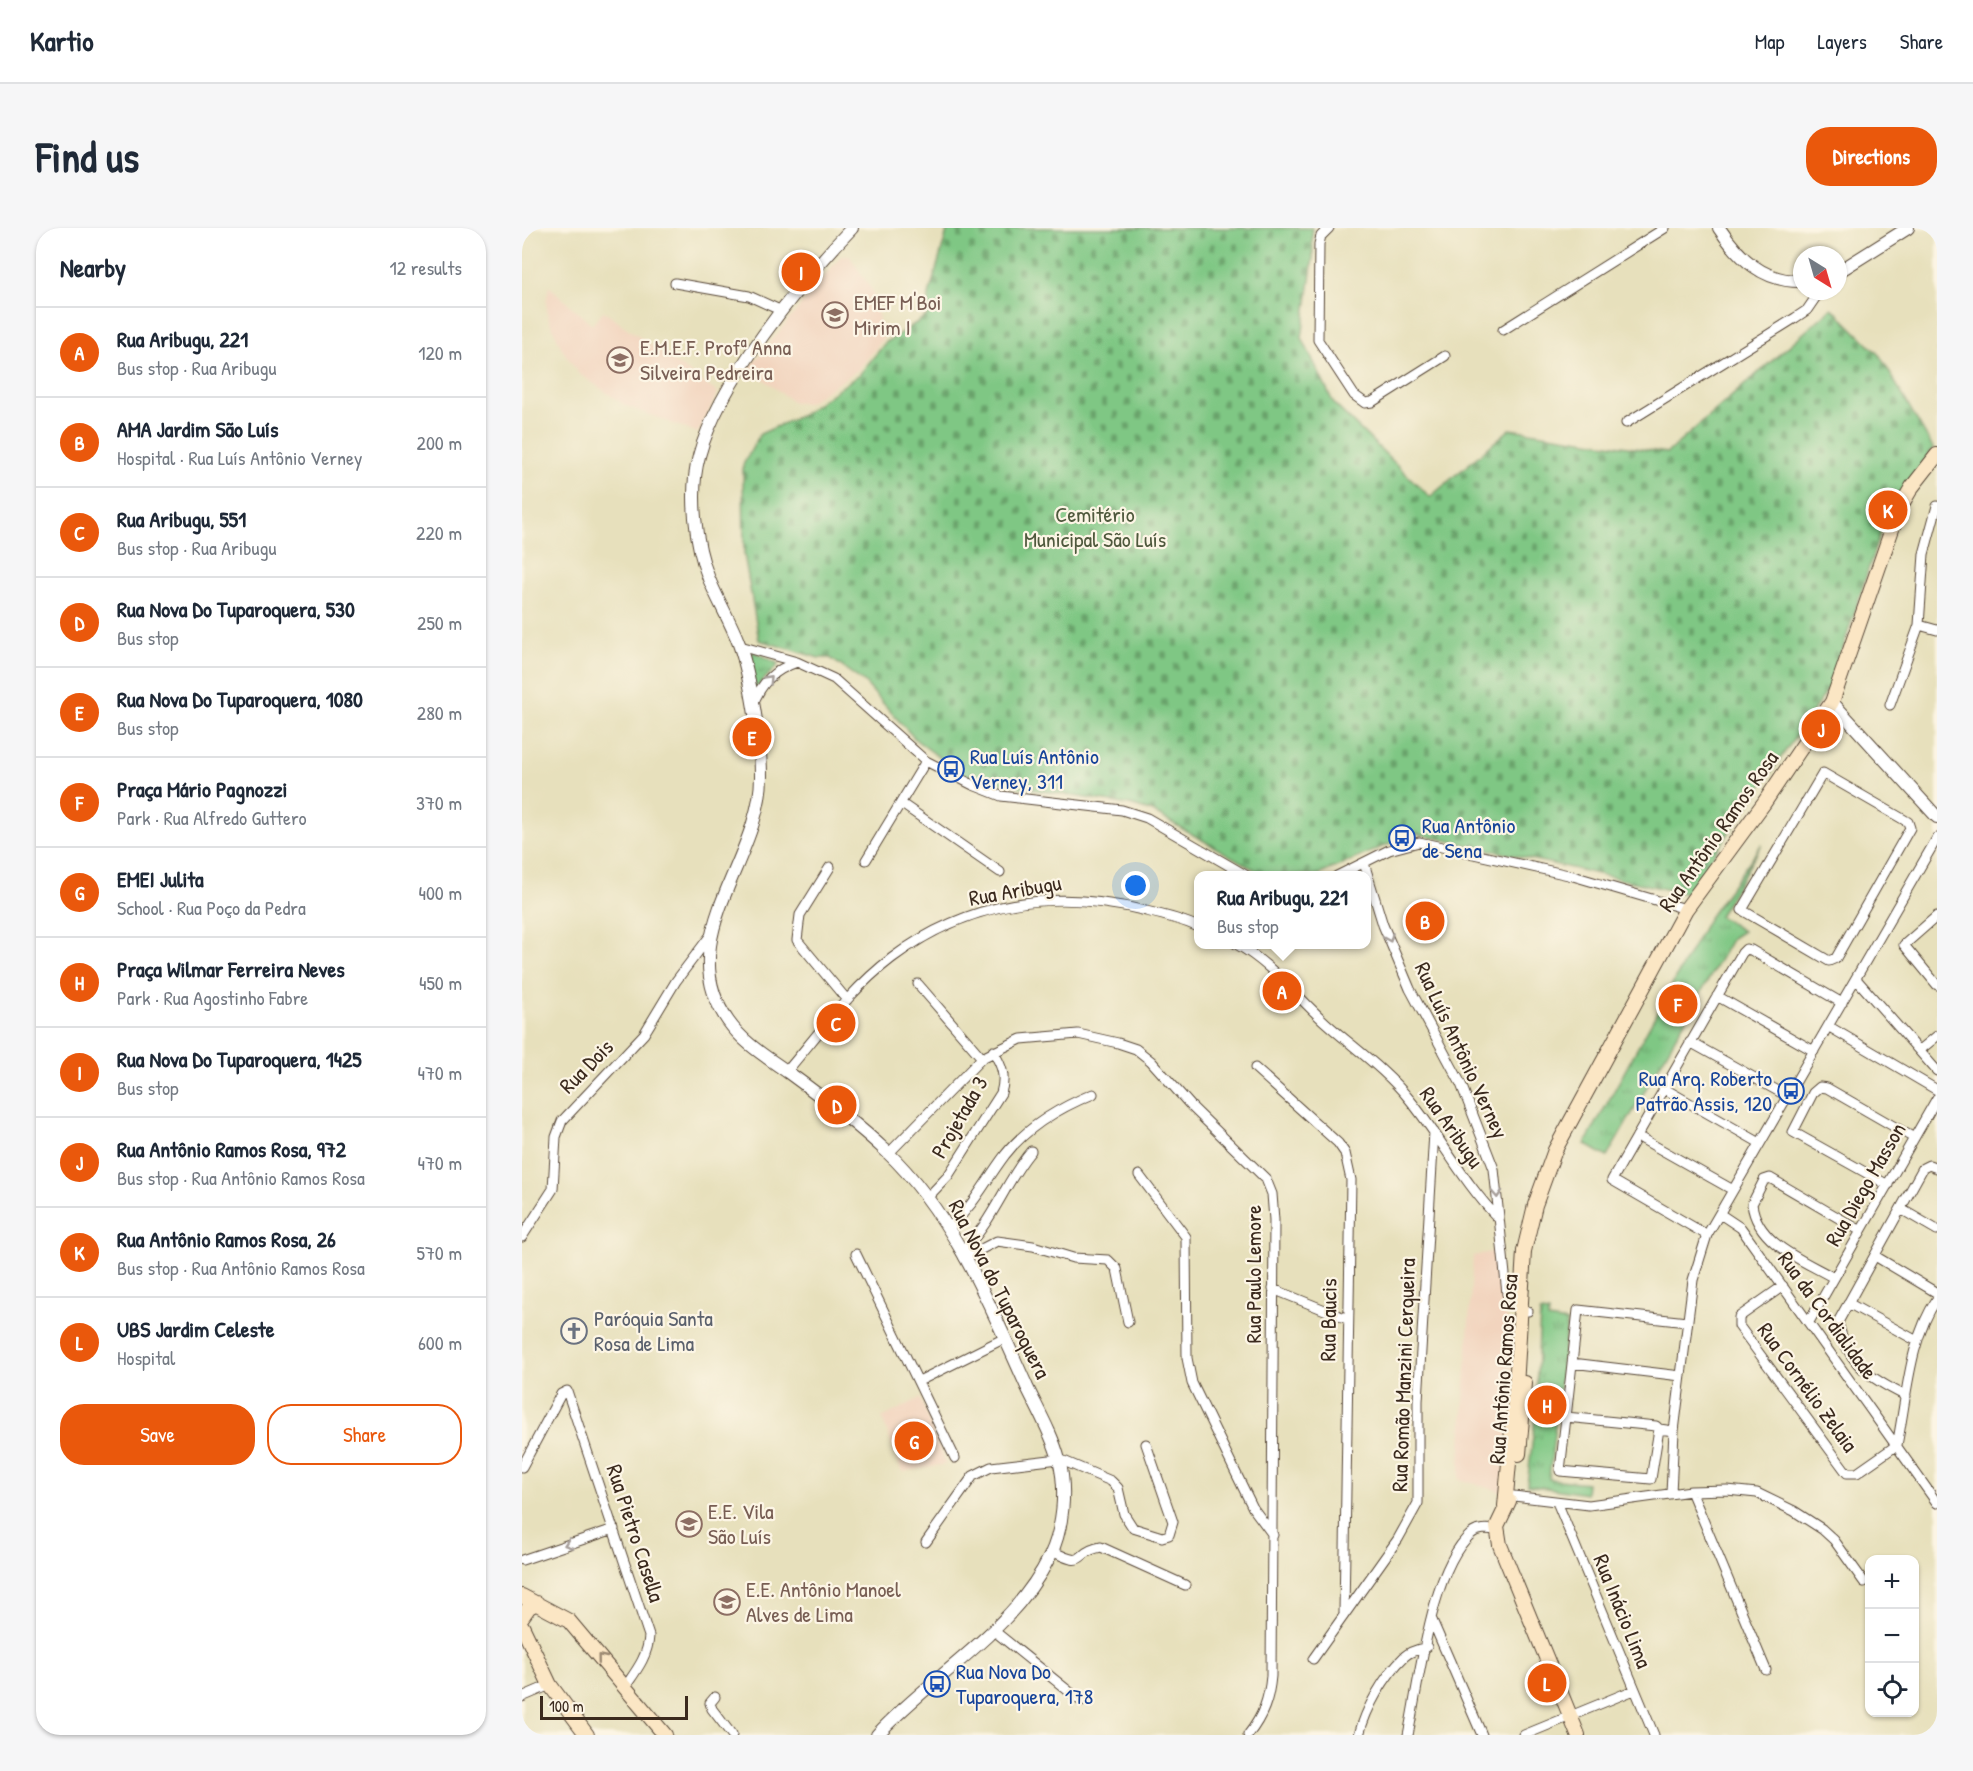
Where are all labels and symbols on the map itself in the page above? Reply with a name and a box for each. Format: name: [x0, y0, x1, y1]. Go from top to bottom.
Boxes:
north arrow: [1793, 246, 1847, 300]
pin: I: [782, 250, 820, 294]
place label: EMEF M'Boi Mirim I: [854, 287, 942, 342]
school or university icon: EMEF M'Boi Mirim I: [820, 300, 850, 330]
place label: E.M.E.F. Profª Anna Silveira Pedreira: [640, 332, 792, 387]
school or university icon: E.M.E.F. Profª Anna Silveira Pedreira: [605, 345, 635, 375]
pin: K: [1868, 488, 1908, 532]
park label: Cemitério Municipal São Luís: [1024, 499, 1166, 554]
one-way arrow: [762, 675, 773, 685]
pin: J: [1802, 706, 1840, 752]
pin: E: [732, 714, 772, 760]
place label: Rua Luís Antônio Verney, 311: [970, 741, 1099, 796]
street label: Rua Antônio Ramos Rosa: [1651, 744, 1785, 918]
bus stop icon: Rua Luís Antônio Verney, 311: [936, 754, 966, 784]
place label: Rua Antônio de Sena: [1422, 810, 1515, 865]
bus stop icon: Rua Antônio de Sena: [1387, 823, 1417, 853]
street label: Rua Aribugu: [967, 867, 1064, 913]
your location: [1121, 871, 1150, 900]
pin: B: [1406, 898, 1444, 944]
one-way arrow: [1382, 932, 1394, 943]
street label: Rua Luís Antônio Verney: [1408, 957, 1516, 1143]
pin: A: [1262, 968, 1302, 1014]
pin: F: [1658, 982, 1698, 1026]
pin: C: [816, 1000, 856, 1046]
street label: Rua Dois: [552, 1032, 620, 1100]
place label: Rua Arq. Roberto Patrão Assis, 120: [1635, 1063, 1772, 1118]
street label: Projetada 3: [923, 1070, 995, 1164]
bus stop icon: Rua Arq. Roberto Patrão Assis, 120: [1776, 1076, 1806, 1106]
street label: Rua Aribugu: [1413, 1080, 1491, 1174]
pin: D: [818, 1082, 856, 1128]
street label: Rua Diego Masson: [1818, 1117, 1912, 1251]
one-way arrow: [1490, 1189, 1503, 1198]
street label: Rua Nova do Tuparoquera: [942, 1194, 1058, 1384]
street label: Rua Paulo Lemore: [1238, 1205, 1268, 1343]
street label: Rua da Cordialidade: [1771, 1245, 1885, 1385]
street label: Rua Romão Manzini Cerqueira: [1384, 1257, 1422, 1492]
street label: Rua Antônio Ramos Rosa: [1481, 1273, 1525, 1465]
street label: Rua Baucis: [1312, 1278, 1344, 1362]
place label: Paróquia Santa Rosa de Lima: [594, 1303, 713, 1358]
church icon: Paróquia Santa Rosa de Lima: [559, 1316, 589, 1346]
street label: Rua Cornélio Zelaia: [1751, 1316, 1865, 1458]
pin: H: [1528, 1382, 1566, 1428]
pin: G: [894, 1418, 934, 1464]
street label: Rua Pietro Casella: [600, 1460, 672, 1606]
place label: E.E. Vila São Luís: [708, 1496, 774, 1551]
school or university icon: E.E. Vila São Luís: [674, 1509, 704, 1539]
one-way arrow: [563, 1537, 574, 1550]
street label: Rua Inácio Lima: [1587, 1550, 1660, 1673]
place label: E.E. Antônio Manoel Alves de Lima: [746, 1574, 901, 1629]
school or university icon: E.E. Antônio Manoel Alves de Lima: [712, 1587, 742, 1617]
one-way arrow: [598, 1653, 609, 1664]
place label: Rua Nova Do Tuparoquera, 178: [956, 1656, 1093, 1711]
pin: L: [1528, 1660, 1566, 1706]
bus stop icon: Rua Nova Do Tuparoquera, 178: [922, 1669, 952, 1699]
scale bar: [540, 1693, 688, 1720]

